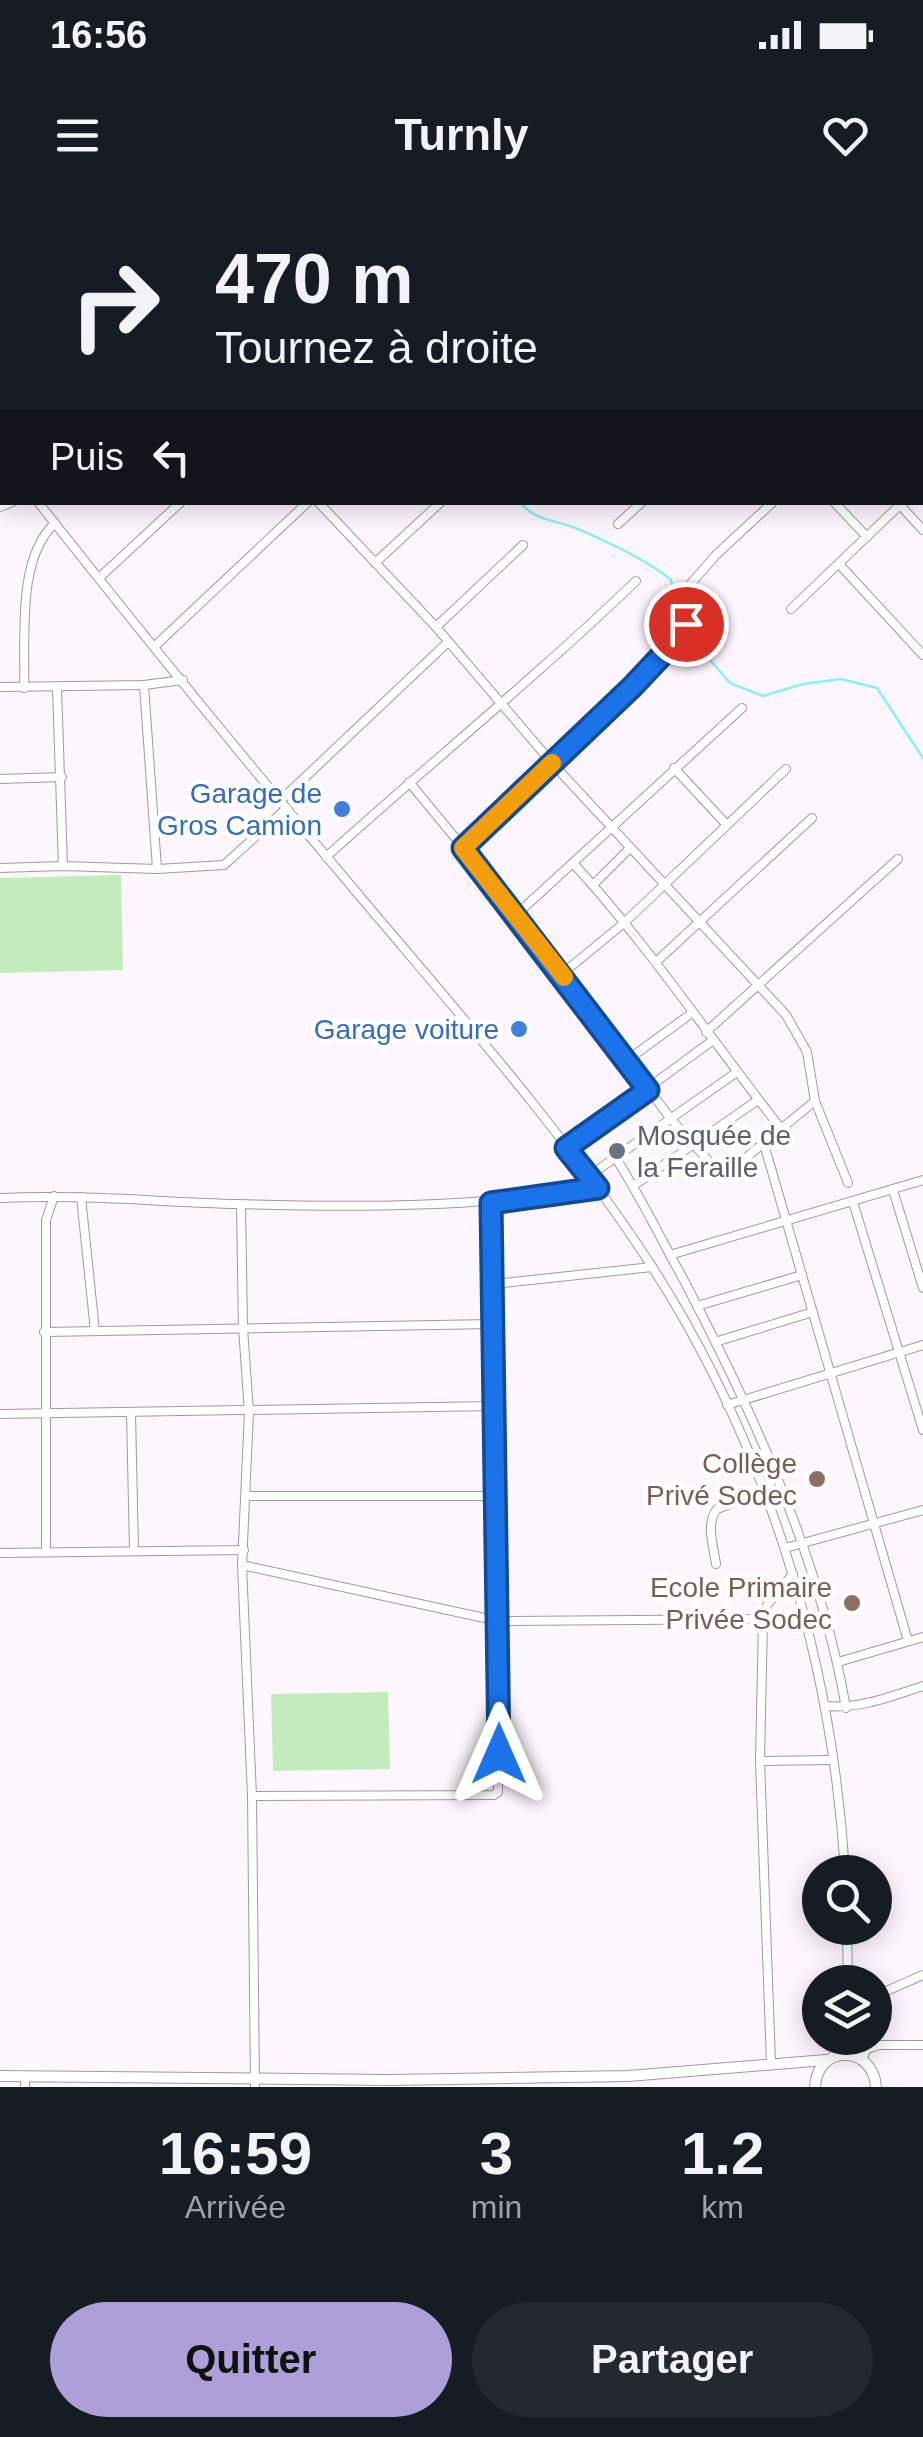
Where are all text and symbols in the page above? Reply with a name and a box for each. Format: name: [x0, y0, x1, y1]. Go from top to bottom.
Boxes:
text: 16:56: [50, 14, 147, 56]
icon: menu: [50, 108, 105, 163]
icon: heart: [818, 108, 873, 163]
text: Turnly: [394, 109, 529, 160]
icon: right: [50, 240, 180, 370]
text: 470 m: [215, 240, 413, 318]
text: Tournez à droite: [215, 322, 538, 373]
icon: left: [144, 430, 199, 485]
text: Puis: [50, 436, 124, 478]
pin: [644, 582, 729, 667]
icon: arrive: [659, 597, 714, 652]
place label: Garage de Gros Camion: [157, 778, 322, 841]
marker: Garage de Gros Camion: [331, 798, 353, 820]
place label: Garage voiture: [314, 1014, 499, 1045]
marker: Garage voiture: [508, 1018, 530, 1040]
place label: Mosquée de la Feraille: [637, 1120, 791, 1183]
marker: Mosquée de la Feraille: [606, 1140, 628, 1162]
place label: Collège Privé Sodec: [646, 1448, 797, 1511]
marker: Collège Privé Sodec: [806, 1468, 828, 1490]
place label: Ecole Primaire Privée Sodec: [650, 1572, 832, 1635]
marker: Ecole Primaire Privée Sodec: [841, 1592, 863, 1614]
position arrow: [447, 1702, 551, 1806]
map controls: [802, 1855, 892, 2055]
button: search: [802, 1855, 892, 1945]
button: layers: [802, 1965, 892, 2055]
text: 16:59: [159, 2120, 312, 2187]
text: 3: [480, 2120, 513, 2187]
text: 1.2: [681, 2120, 764, 2187]
text: Arrivée: [185, 2189, 286, 2225]
text: min: [471, 2189, 522, 2225]
text: km: [701, 2189, 744, 2225]
button: Quitter: [50, 2302, 452, 2417]
button: Partager: [472, 2302, 873, 2417]

